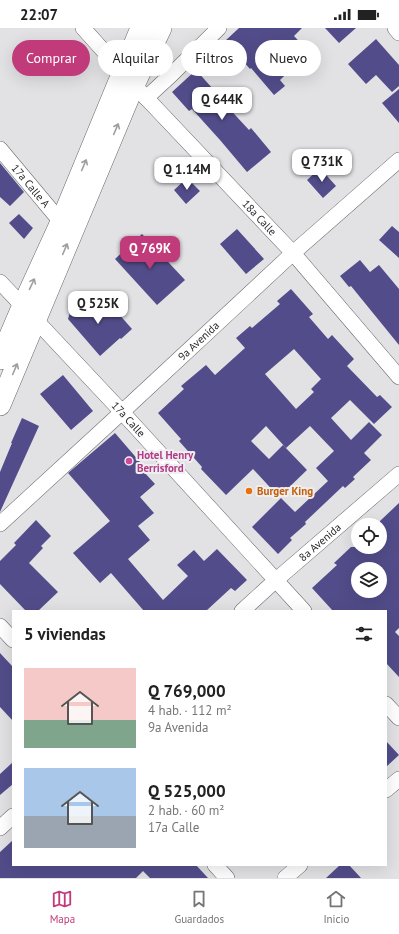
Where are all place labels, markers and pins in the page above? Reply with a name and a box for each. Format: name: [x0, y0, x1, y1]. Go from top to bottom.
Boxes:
pin: Q 644K: [189, 87, 255, 121]
pin: Q 731K: [289, 149, 355, 183]
pin: Q 1.14M: [150, 157, 224, 191]
pin: Q 769K: [117, 236, 183, 270]
pin: Q 525K: [65, 291, 131, 325]
place label: Hotel Henry Berrisford: [137, 448, 194, 475]
marker: Hotel Henry Berrisford: [124, 456, 134, 466]
place label: Burger King: [257, 484, 313, 498]
marker: Burger King: [244, 486, 254, 496]

